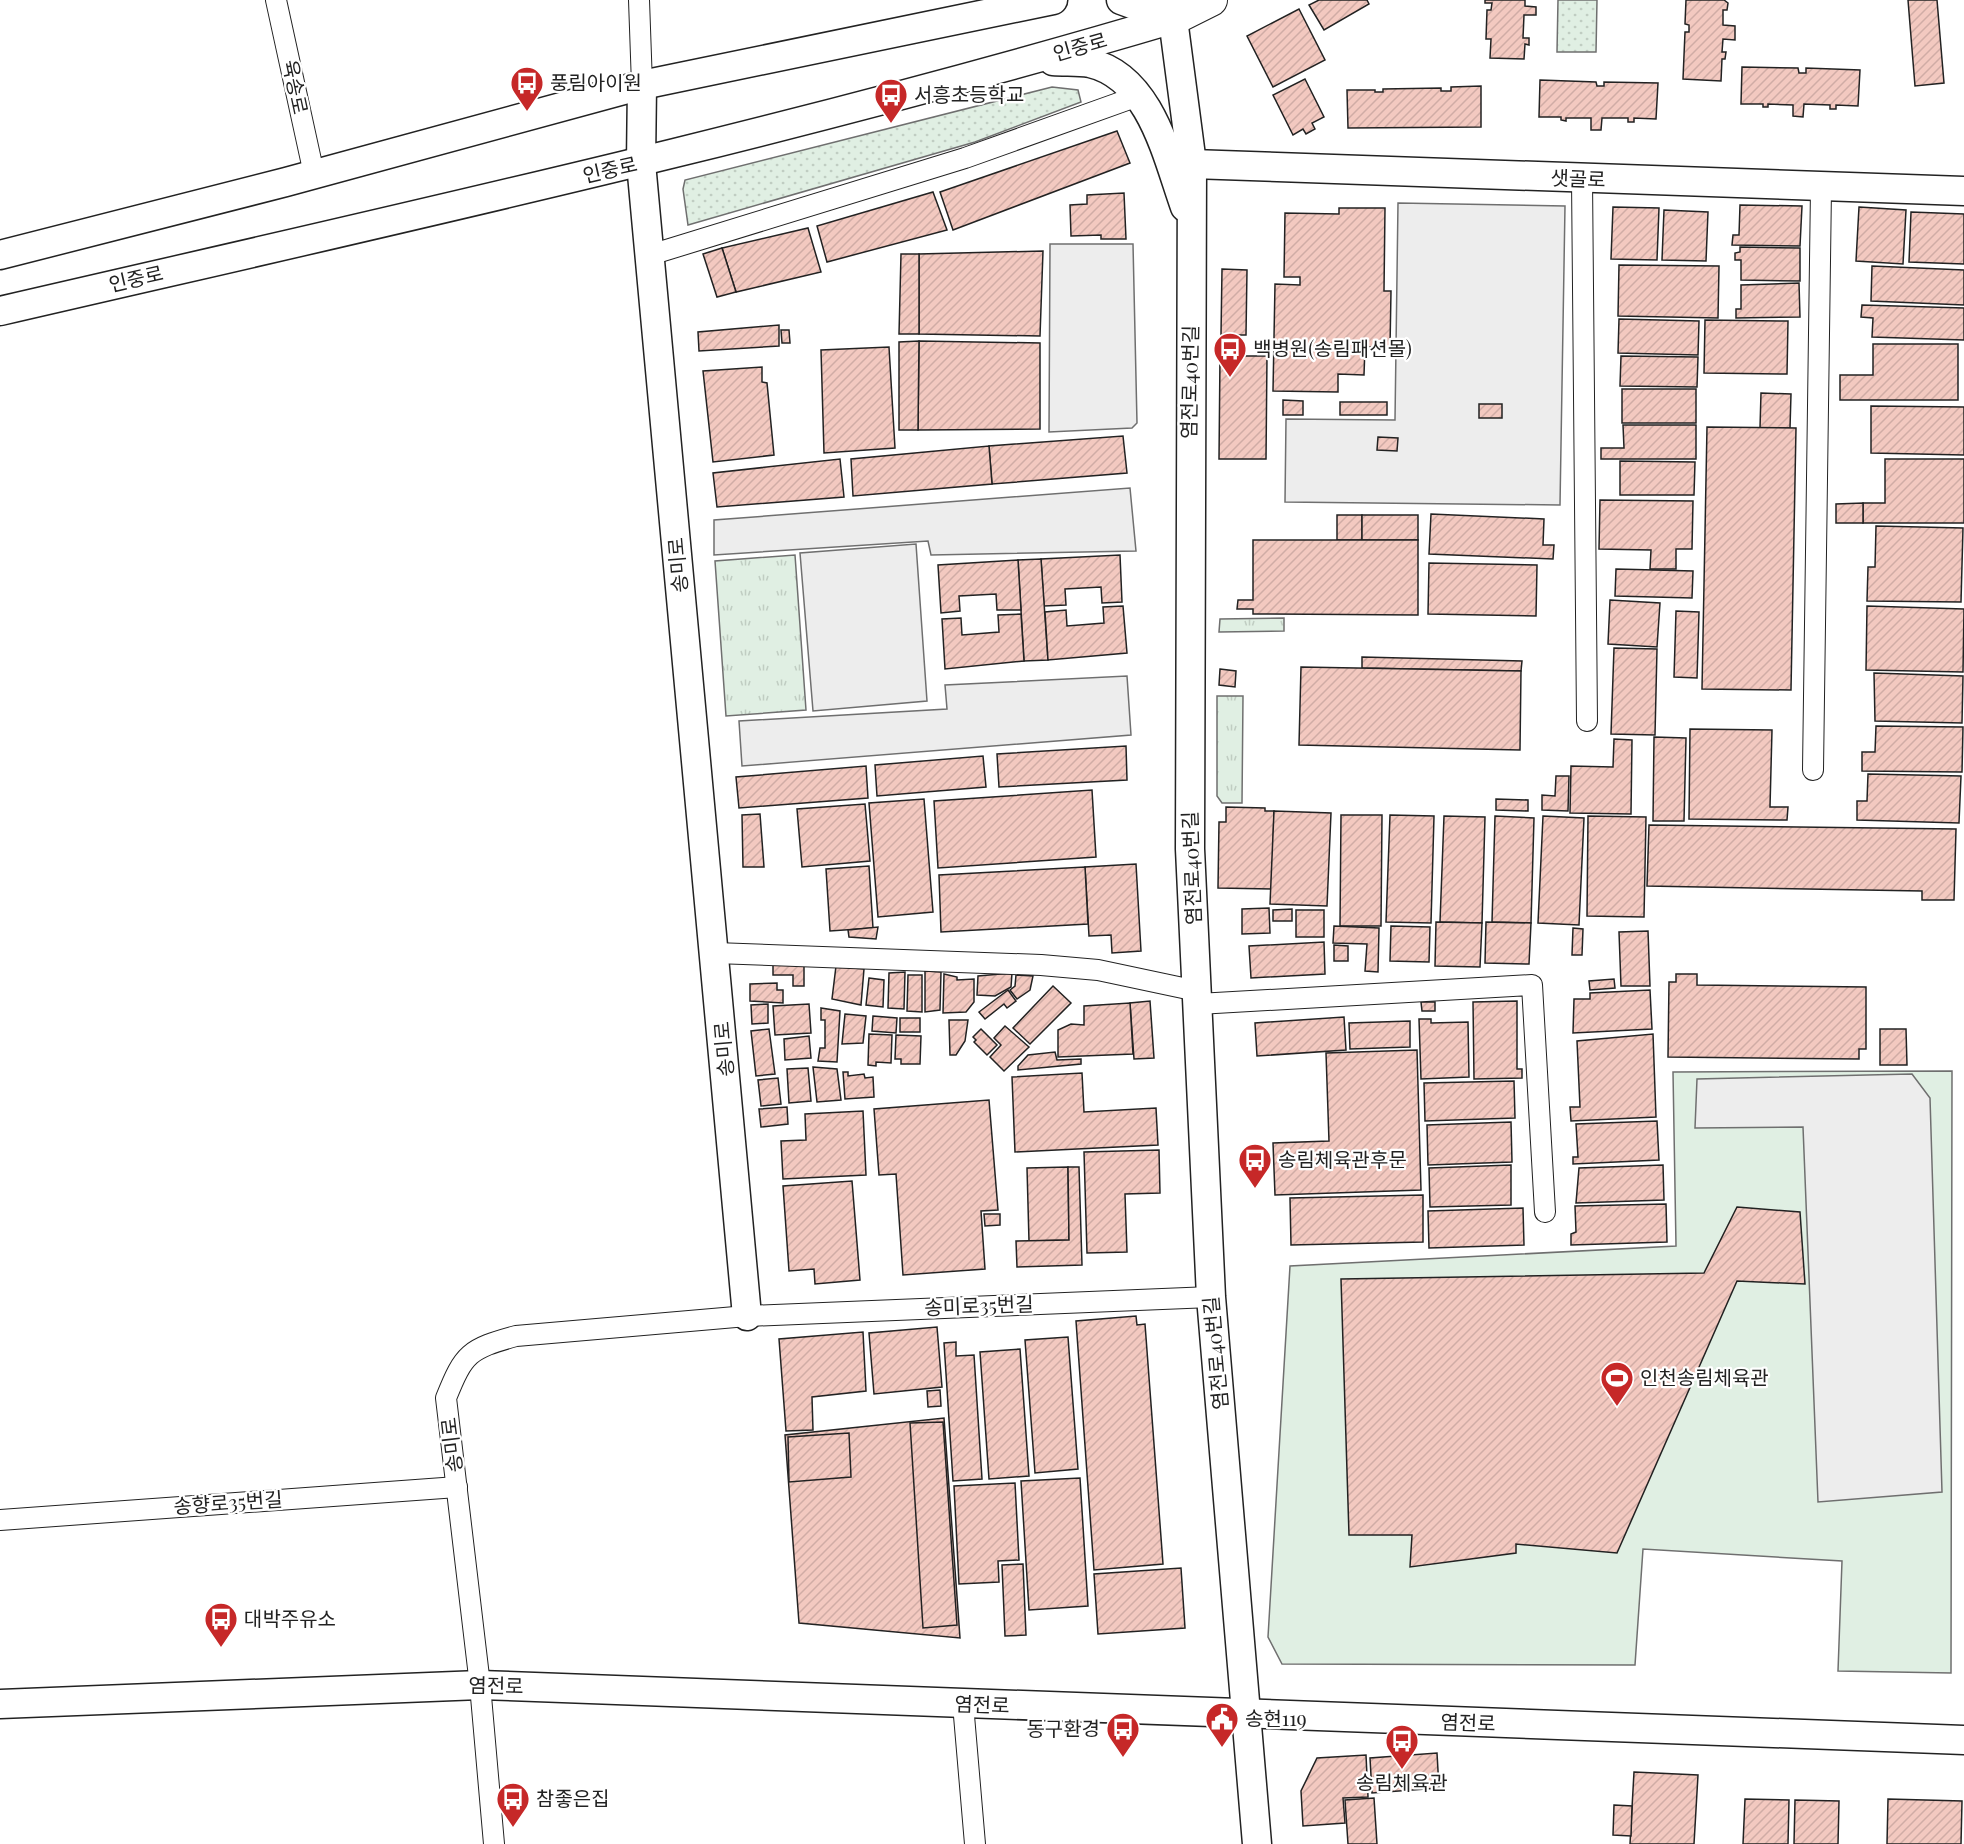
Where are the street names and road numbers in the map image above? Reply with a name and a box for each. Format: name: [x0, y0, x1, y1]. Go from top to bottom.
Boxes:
street label: 인중로: [1049, 25, 1110, 66]
street label: 육송로: [278, 57, 315, 116]
street label: 인중로: [580, 149, 640, 188]
street label: 샛골로: [1550, 163, 1606, 192]
street label: 인중로: [106, 258, 166, 297]
street label: 염전로40번길: [1174, 325, 1203, 439]
street label: 송미로: [661, 536, 692, 594]
street label: 염전로40번길: [1175, 811, 1206, 925]
street label: 송미로: [707, 1020, 738, 1078]
street label: 송미로35번길: [924, 1289, 1034, 1320]
street label: 염전로40번길: [1196, 1295, 1233, 1411]
street label: 송미로: [434, 1416, 467, 1474]
street label: 송향로35번길: [172, 1484, 283, 1519]
street label: 염전로: [468, 1671, 524, 1698]
street label: 염전로: [954, 1689, 1010, 1718]
street label: 염전로: [1440, 1707, 1496, 1736]

